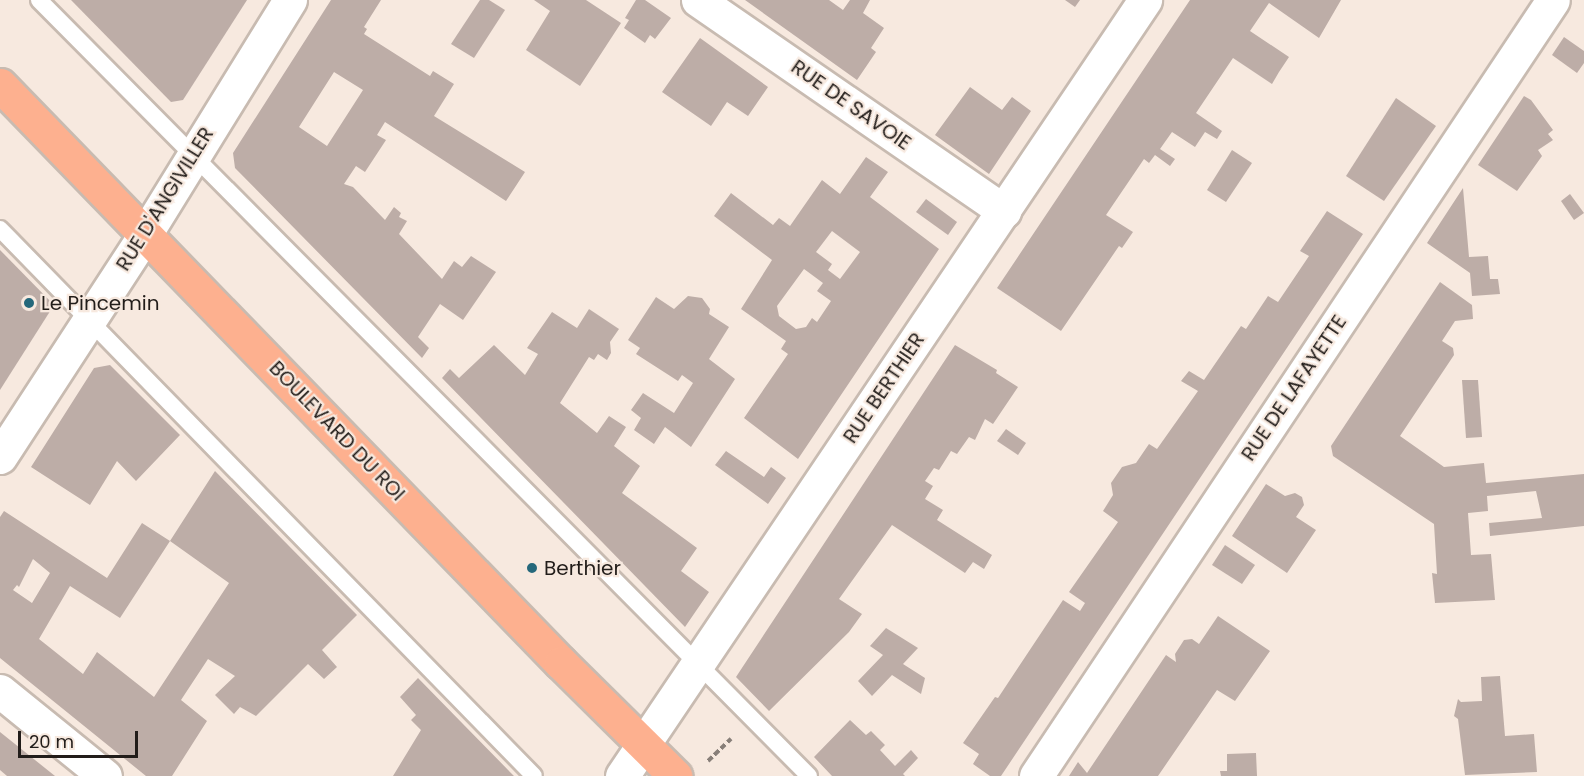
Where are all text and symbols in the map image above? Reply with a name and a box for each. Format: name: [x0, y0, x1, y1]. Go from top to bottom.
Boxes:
street label: RUE DE SAVOIE: [787, 55, 915, 155]
street label: RUE D'ANGIVILLER: [111, 123, 219, 275]
place label: Le Pincemin: [41, 291, 160, 315]
marker: Le Pincemin: [22, 296, 36, 310]
street label: RUE DE LAFAYETTE: [1236, 311, 1352, 465]
street label: RUE BERTHIER: [838, 328, 930, 448]
street label: BOULEVARD DU ROI: [264, 356, 410, 506]
place label: Berthier: [544, 556, 621, 580]
marker: Berthier: [525, 561, 539, 575]
scale bar: [21, 719, 141, 757]
text: 20 m: [29, 729, 74, 754]

